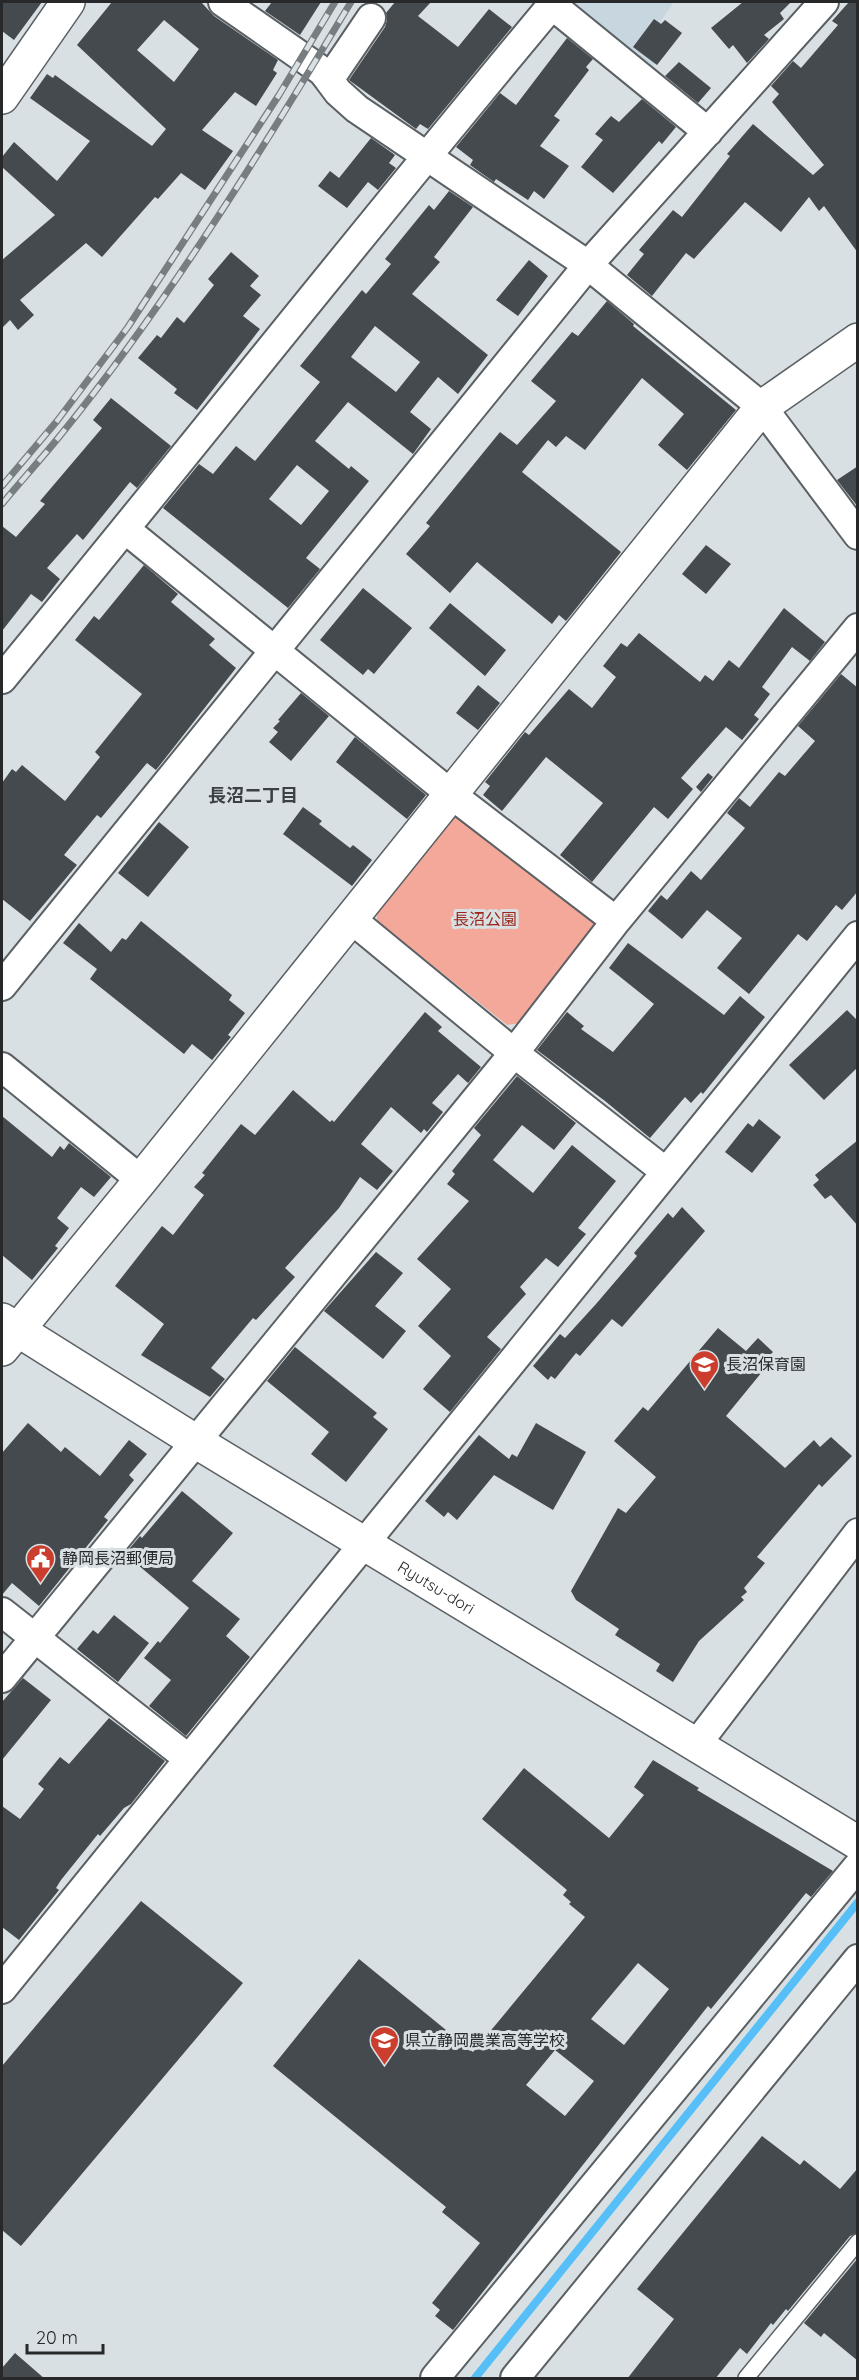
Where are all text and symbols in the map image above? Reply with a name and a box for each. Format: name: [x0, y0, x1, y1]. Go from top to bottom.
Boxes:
district label: 長沼二丁目: [208, 784, 298, 807]
park label: 長沼公園: [453, 909, 517, 929]
school or university icon: 長沼保育園: [689, 1348, 721, 1390]
place label: 長沼保育園: [726, 1354, 806, 1374]
public building icon: 静岡長沼郵便局: [25, 1542, 57, 1584]
place label: 静岡長沼郵便局: [62, 1548, 174, 1568]
street label: Ryutsu-dori: [394, 1556, 479, 1618]
school or university icon: 県立静岡農業高等学校: [368, 2024, 400, 2066]
place label: 県立静岡農業高等学校: [405, 2030, 565, 2050]
scale bar: [27, 2317, 104, 2355]
text: 20 m: [36, 2326, 78, 2349]

